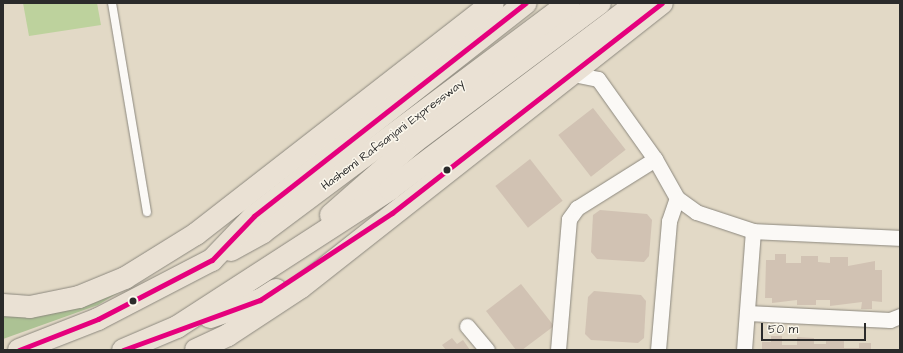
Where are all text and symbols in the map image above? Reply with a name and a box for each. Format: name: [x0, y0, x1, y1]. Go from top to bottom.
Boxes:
street label: Hashemi Rafsanjani Expressway: [319, 76, 467, 194]
unlabelled marker: [442, 165, 452, 175]
unlabelled marker: [128, 296, 138, 306]
scale bar: [763, 315, 868, 341]
text: 50 m: [768, 321, 798, 338]

